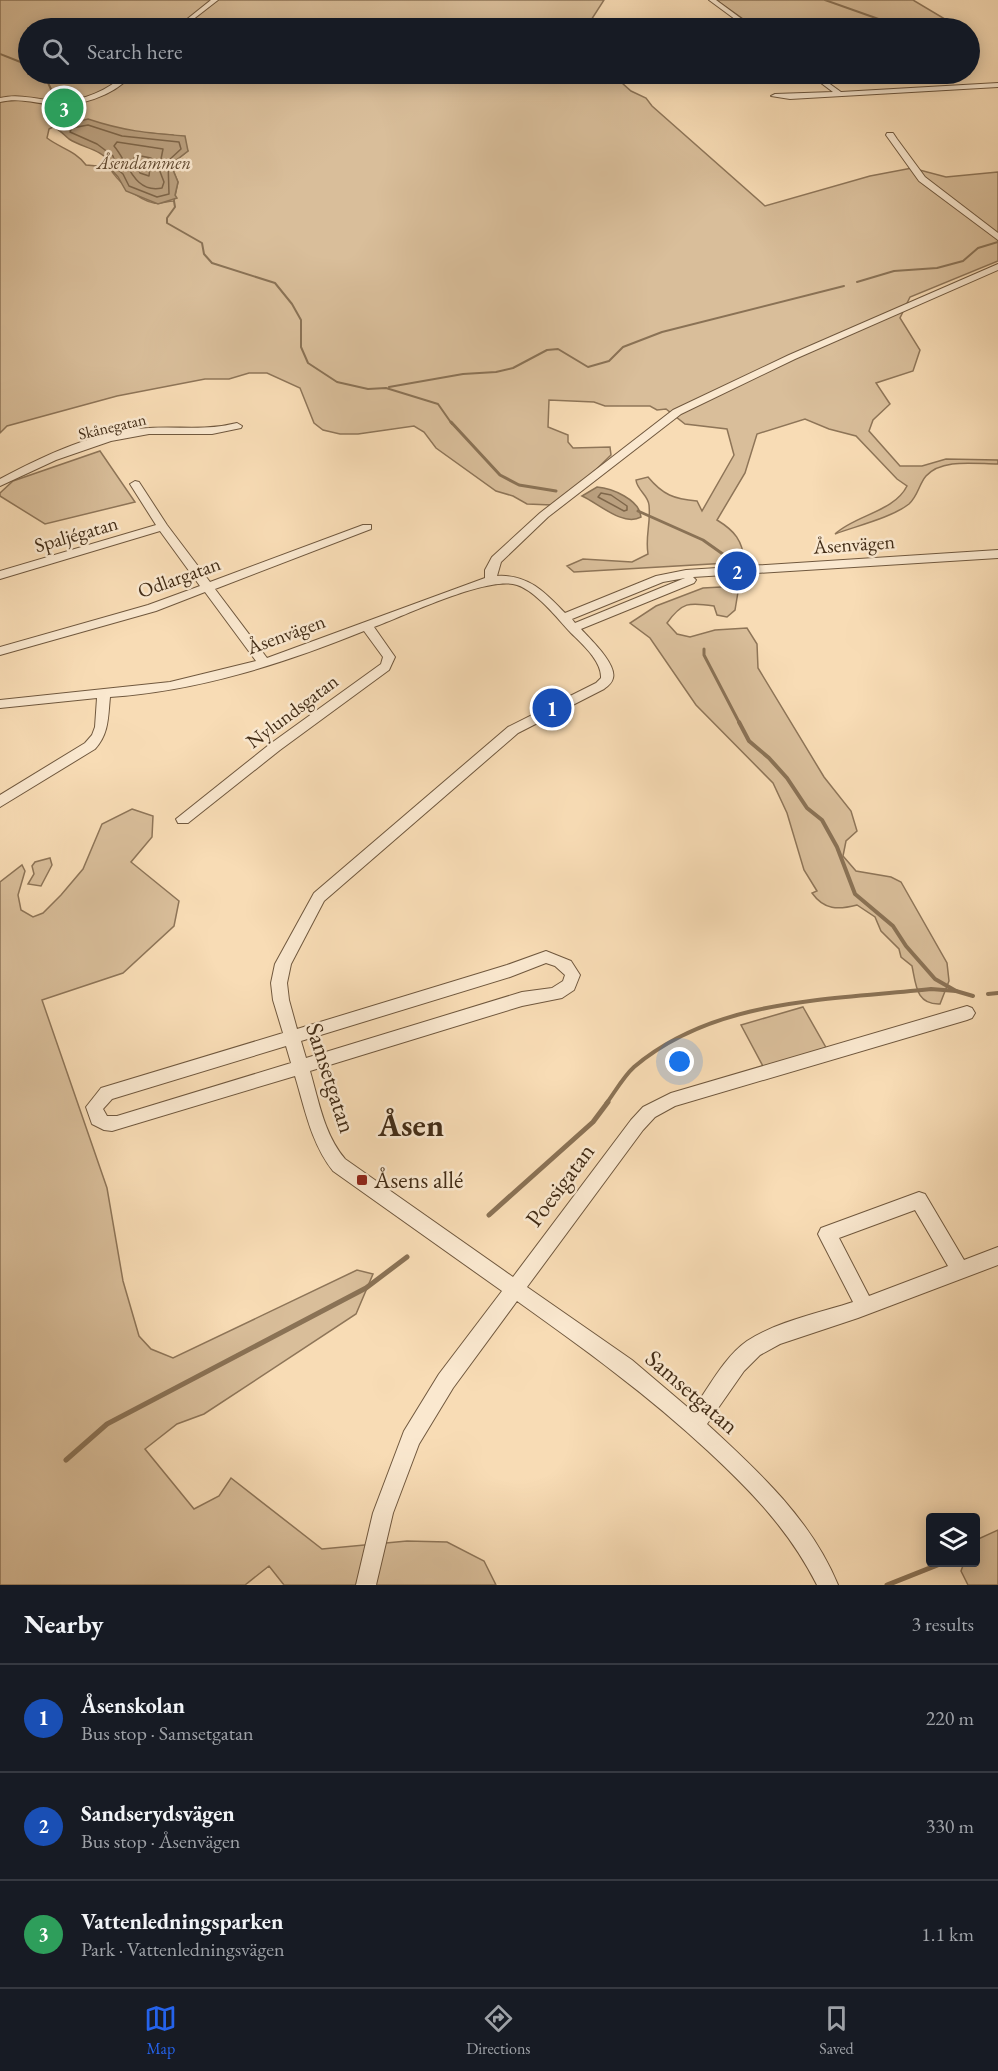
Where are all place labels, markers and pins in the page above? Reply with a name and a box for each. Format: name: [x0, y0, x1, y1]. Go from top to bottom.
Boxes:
pin: 3: [44, 86, 84, 130]
pin: 2: [718, 548, 756, 594]
pin: 1: [532, 686, 572, 730]
place label: Åsens allé: [373, 1164, 463, 1195]
marker: Åsens allé: [355, 1173, 369, 1187]

